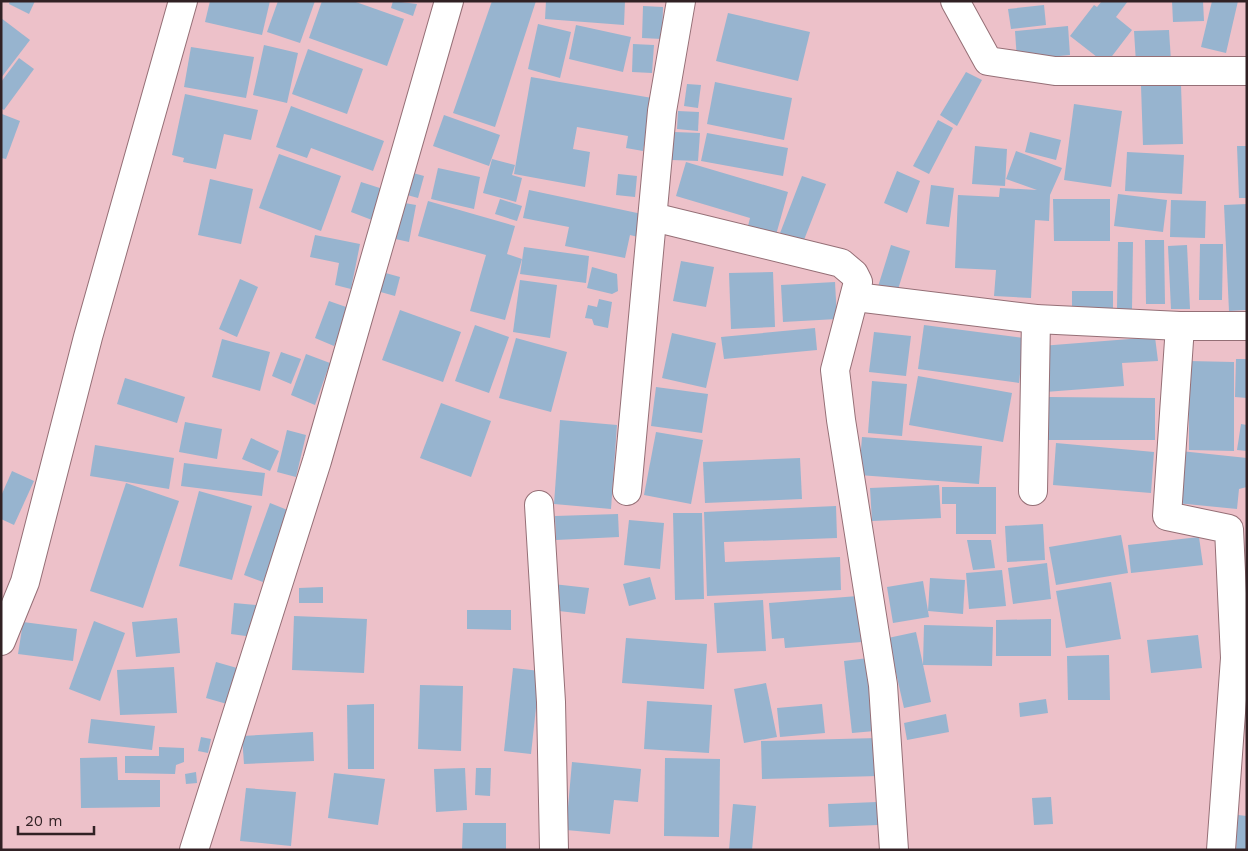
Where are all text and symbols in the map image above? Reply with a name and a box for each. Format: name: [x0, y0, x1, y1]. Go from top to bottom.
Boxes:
scale bar: [18, 804, 94, 836]
text: 20 m: [25, 812, 63, 830]

